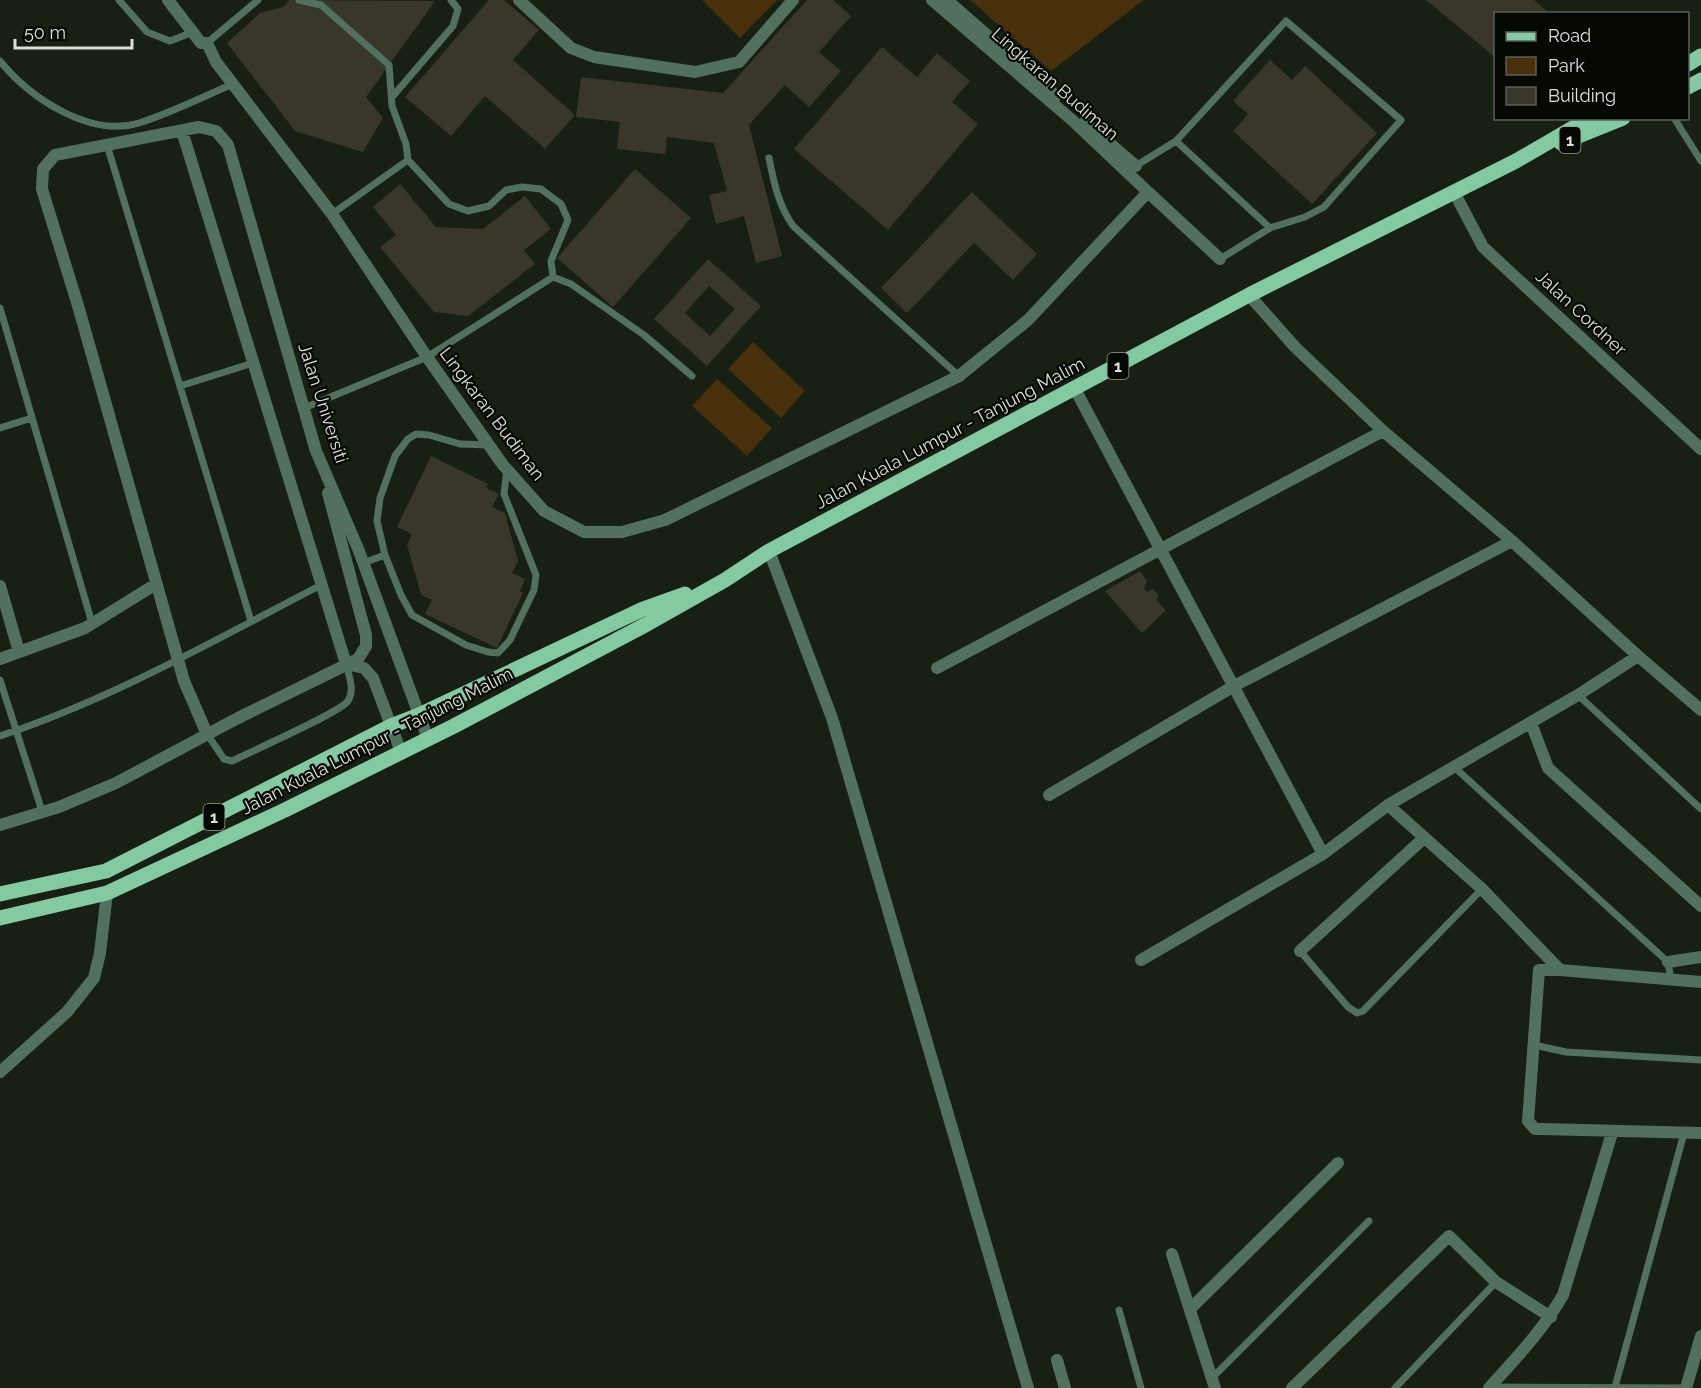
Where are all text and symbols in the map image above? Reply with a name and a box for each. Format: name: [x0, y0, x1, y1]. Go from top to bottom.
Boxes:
scale bar: [15, 12, 132, 50]
legend: [1494, 12, 1689, 120]
text: 50 m: [24, 22, 66, 43]
street label: Lingkaran Budiman: [988, 23, 1123, 144]
text: Road: [1548, 25, 1591, 46]
text: Park: [1548, 55, 1585, 76]
text: Building: [1548, 85, 1616, 106]
road number: 1: [1560, 127, 1580, 153]
street label: Jalan Cordner: [1532, 265, 1631, 360]
street label: Jalan Universiti: [294, 340, 353, 465]
street label: Lingkaran Budiman: [436, 343, 549, 484]
street label: Jalan Kuala Lumpur - Tanjung Malim: [811, 352, 1088, 513]
road number: 1: [1108, 353, 1128, 379]
street label: Jalan Kuala Lumpur - Tanjung Malim: [237, 663, 516, 818]
road number: 1: [204, 804, 224, 830]

